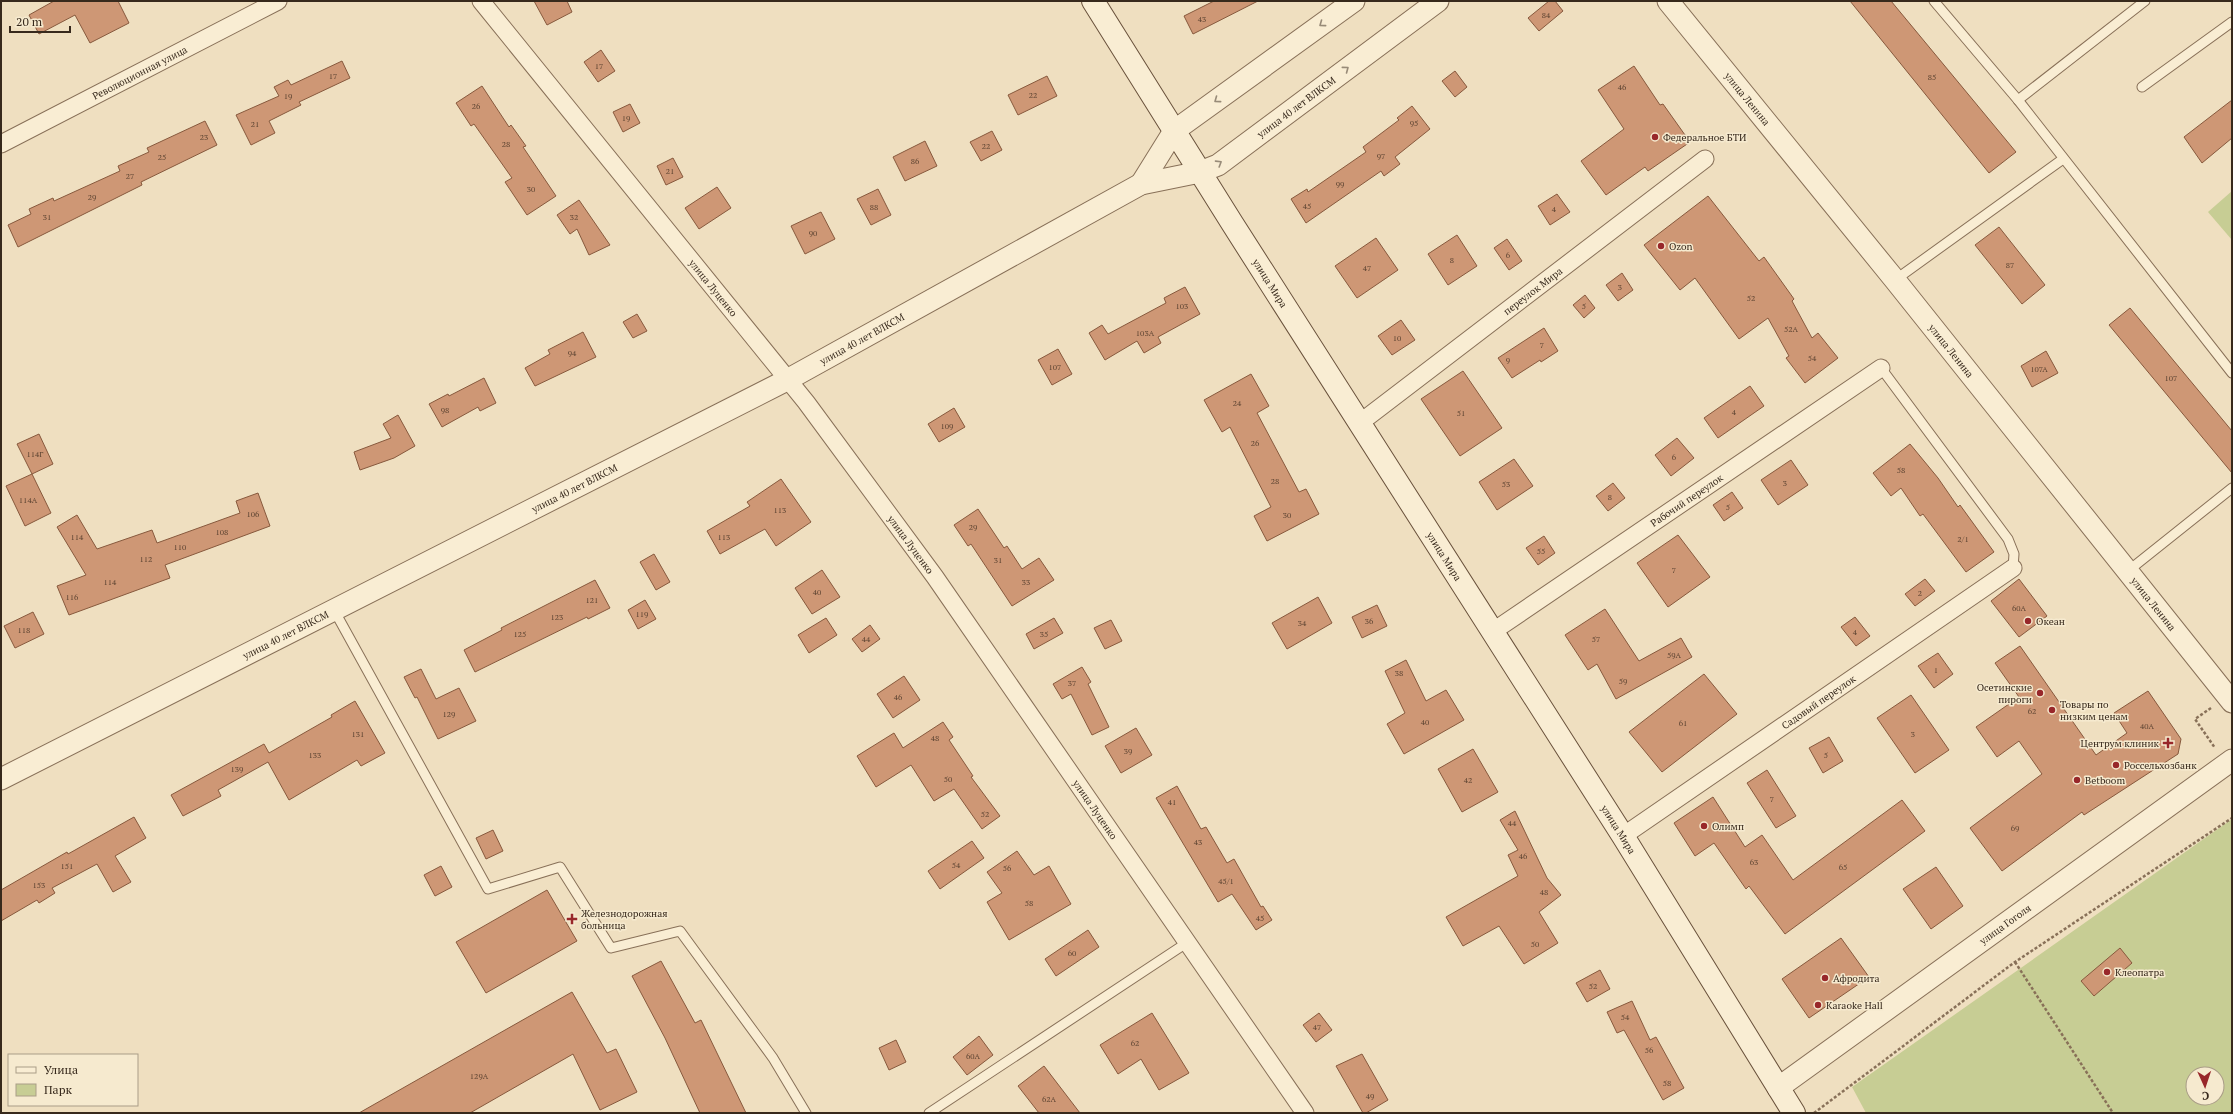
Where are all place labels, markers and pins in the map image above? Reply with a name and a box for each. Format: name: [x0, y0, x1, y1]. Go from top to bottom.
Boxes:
place label: Федеральное БТИ: [1663, 131, 1747, 144]
marker: Федеральное БТИ: [1650, 132, 1660, 142]
place label: Ozon: [1669, 240, 1693, 253]
marker: Ozon: [1656, 241, 1666, 251]
place label: Океан: [2036, 615, 2065, 628]
marker: Океан: [2023, 616, 2033, 626]
place label: Осетинские пироги: [1977, 681, 2032, 706]
marker: Осетинские пироги: [2035, 688, 2045, 698]
place label: Товары по низким ценам: [2060, 698, 2129, 723]
marker: Товары по низким ценам: [2047, 705, 2057, 715]
place label: Центрум клиник: [2081, 737, 2160, 750]
marker: Центрум клиник: [2162, 737, 2174, 749]
place label: Россельхозбанк: [2124, 759, 2197, 772]
marker: Россельхозбанк: [2111, 760, 2121, 770]
place label: Betboom: [2085, 774, 2125, 787]
marker: Betboom: [2072, 775, 2082, 785]
place label: Олимп: [1712, 820, 1744, 833]
marker: Олимп: [1699, 821, 1709, 831]
place label: Железнодорожная больница: [581, 907, 668, 932]
marker: Железнодорожная больница: [566, 913, 578, 925]
place label: Клеопатра: [2115, 966, 2164, 979]
marker: Клеопатра: [2102, 967, 2112, 977]
place label: Афродита: [1833, 972, 1880, 985]
marker: Афродита: [1820, 973, 1830, 983]
place label: Karaoke Hall: [1826, 999, 1883, 1012]
marker: Karaoke Hall: [1813, 1000, 1823, 1010]

